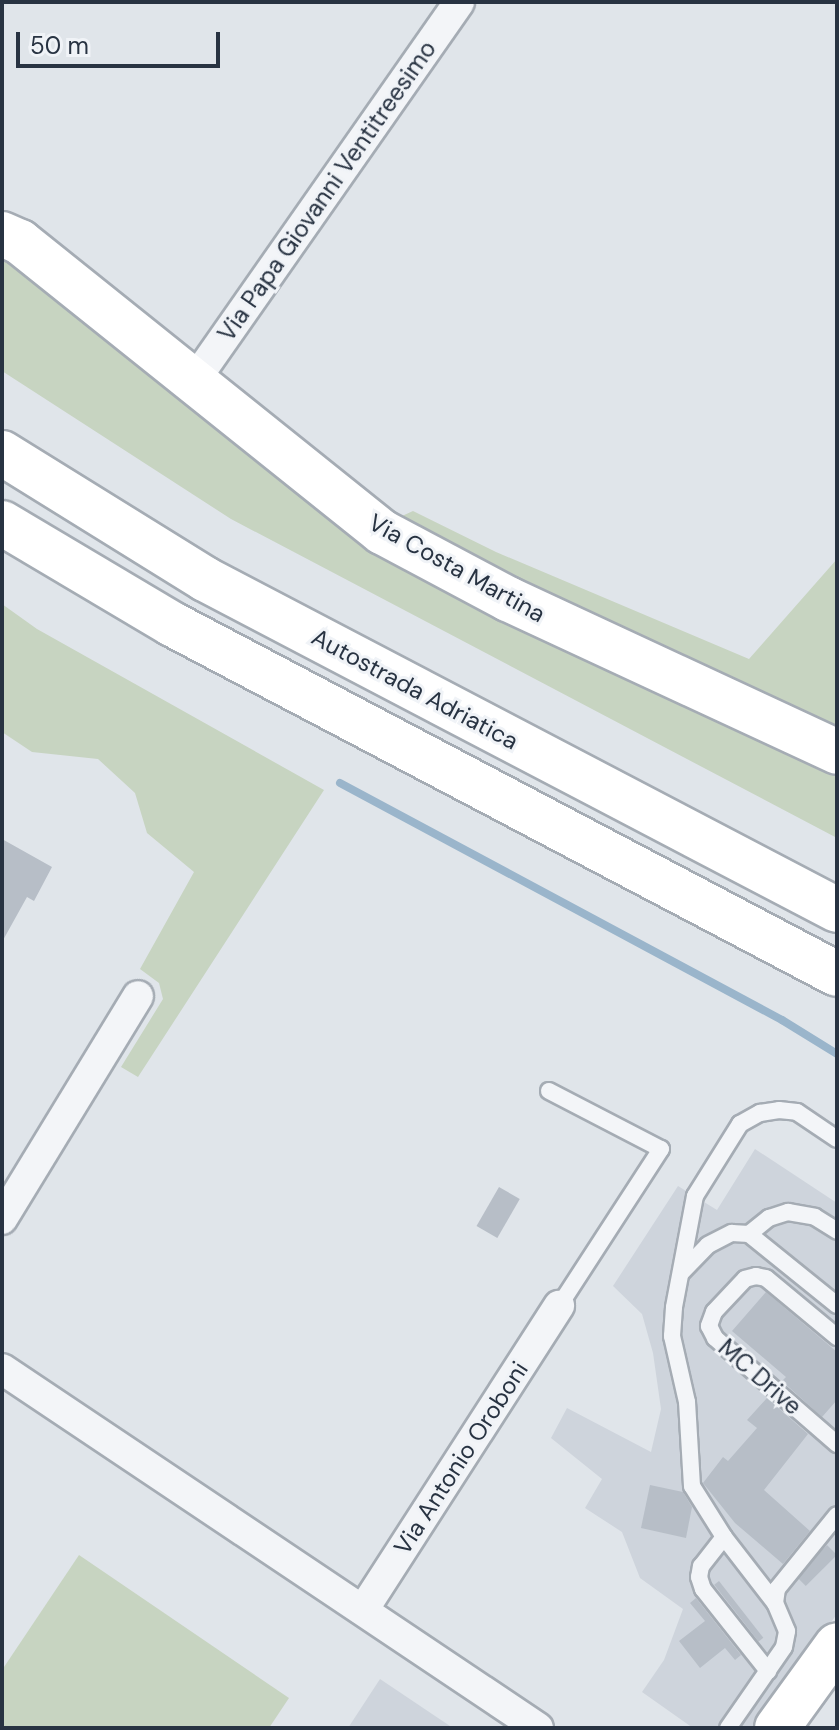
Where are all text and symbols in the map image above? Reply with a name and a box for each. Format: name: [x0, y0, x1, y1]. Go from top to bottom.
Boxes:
scale bar: [20, 16, 224, 66]
text: 50 m: [30, 30, 89, 61]
street label: Via Papa Giovanni Ventitreesimo: [212, 35, 442, 347]
street label: Via Costa Martina: [364, 508, 550, 628]
street label: Autostrada Adriatica: [307, 622, 523, 756]
street label: MC Drive: [713, 1333, 807, 1421]
street label: Via Antonio Oroboni: [388, 1356, 534, 1560]

